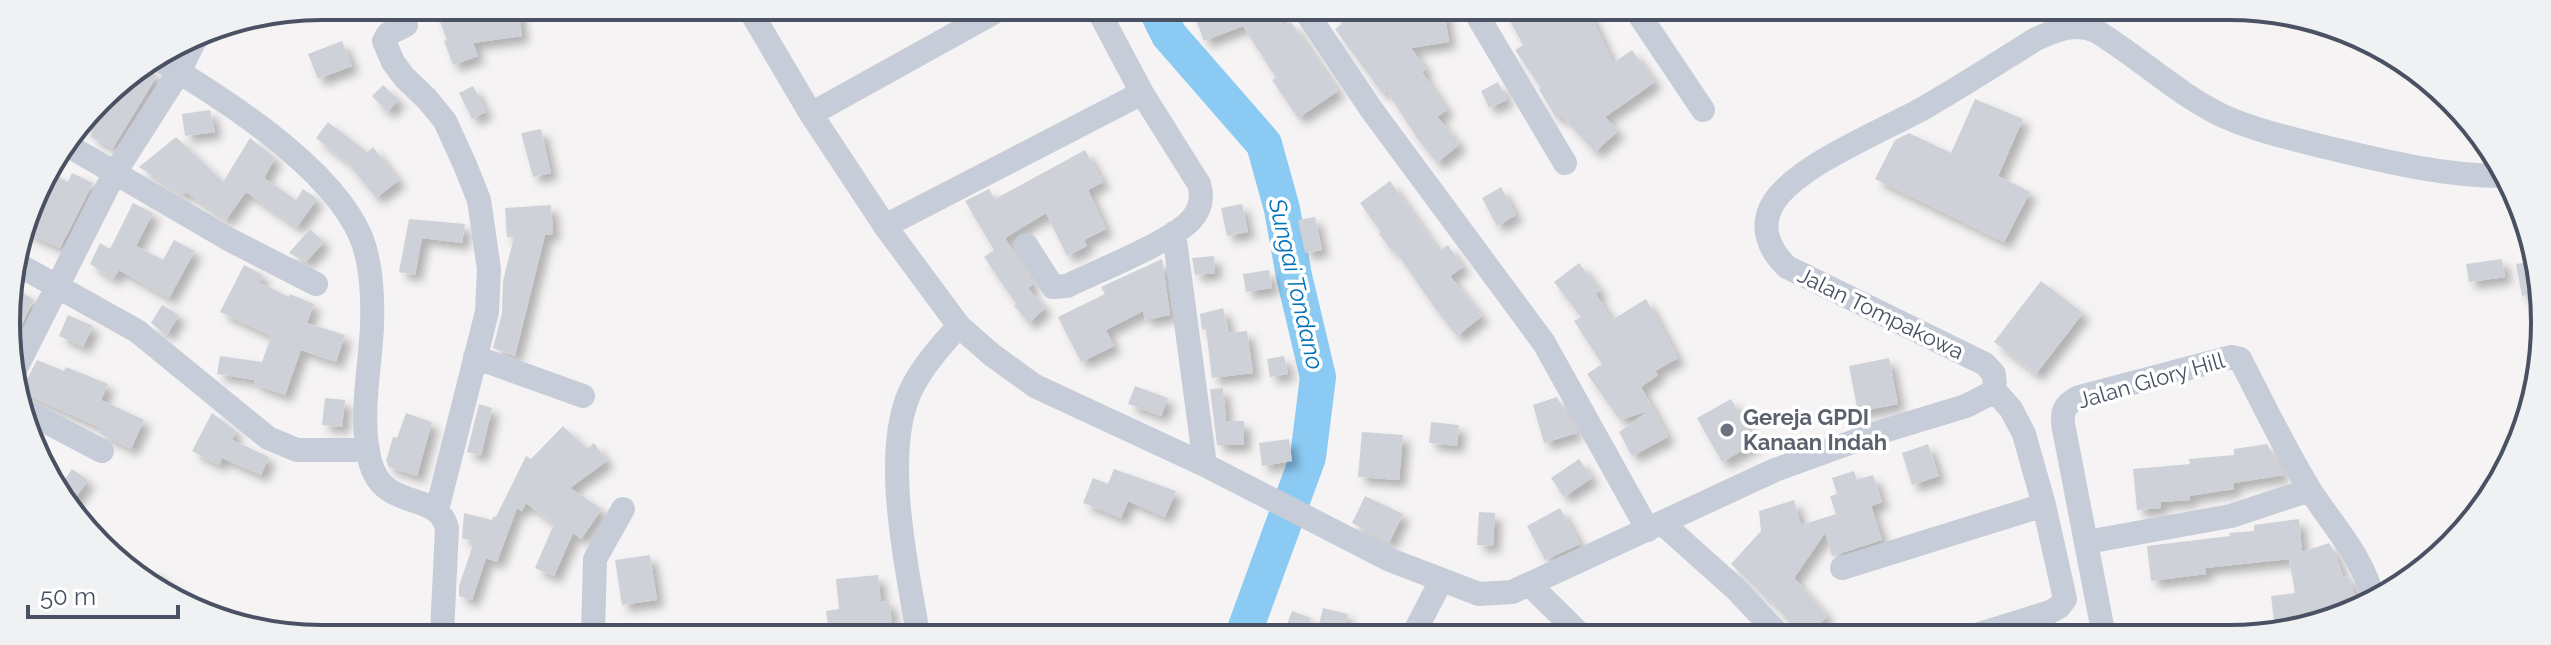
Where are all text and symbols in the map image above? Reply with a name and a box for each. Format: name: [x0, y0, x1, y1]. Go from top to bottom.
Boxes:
water label: Sungai Tondano: [1263, 195, 1330, 372]
street label: Jalan Tompakowa: [1794, 262, 1968, 364]
street label: Jalan Glory Hill: [2075, 347, 2227, 413]
place label: Gereja GPDI Kanaan Indah: [1743, 404, 1887, 455]
marker: Gereja GPDI Kanaan Indah: [1718, 421, 1736, 439]
scale bar: [28, 569, 178, 619]
text: 50 m: [40, 582, 96, 611]

